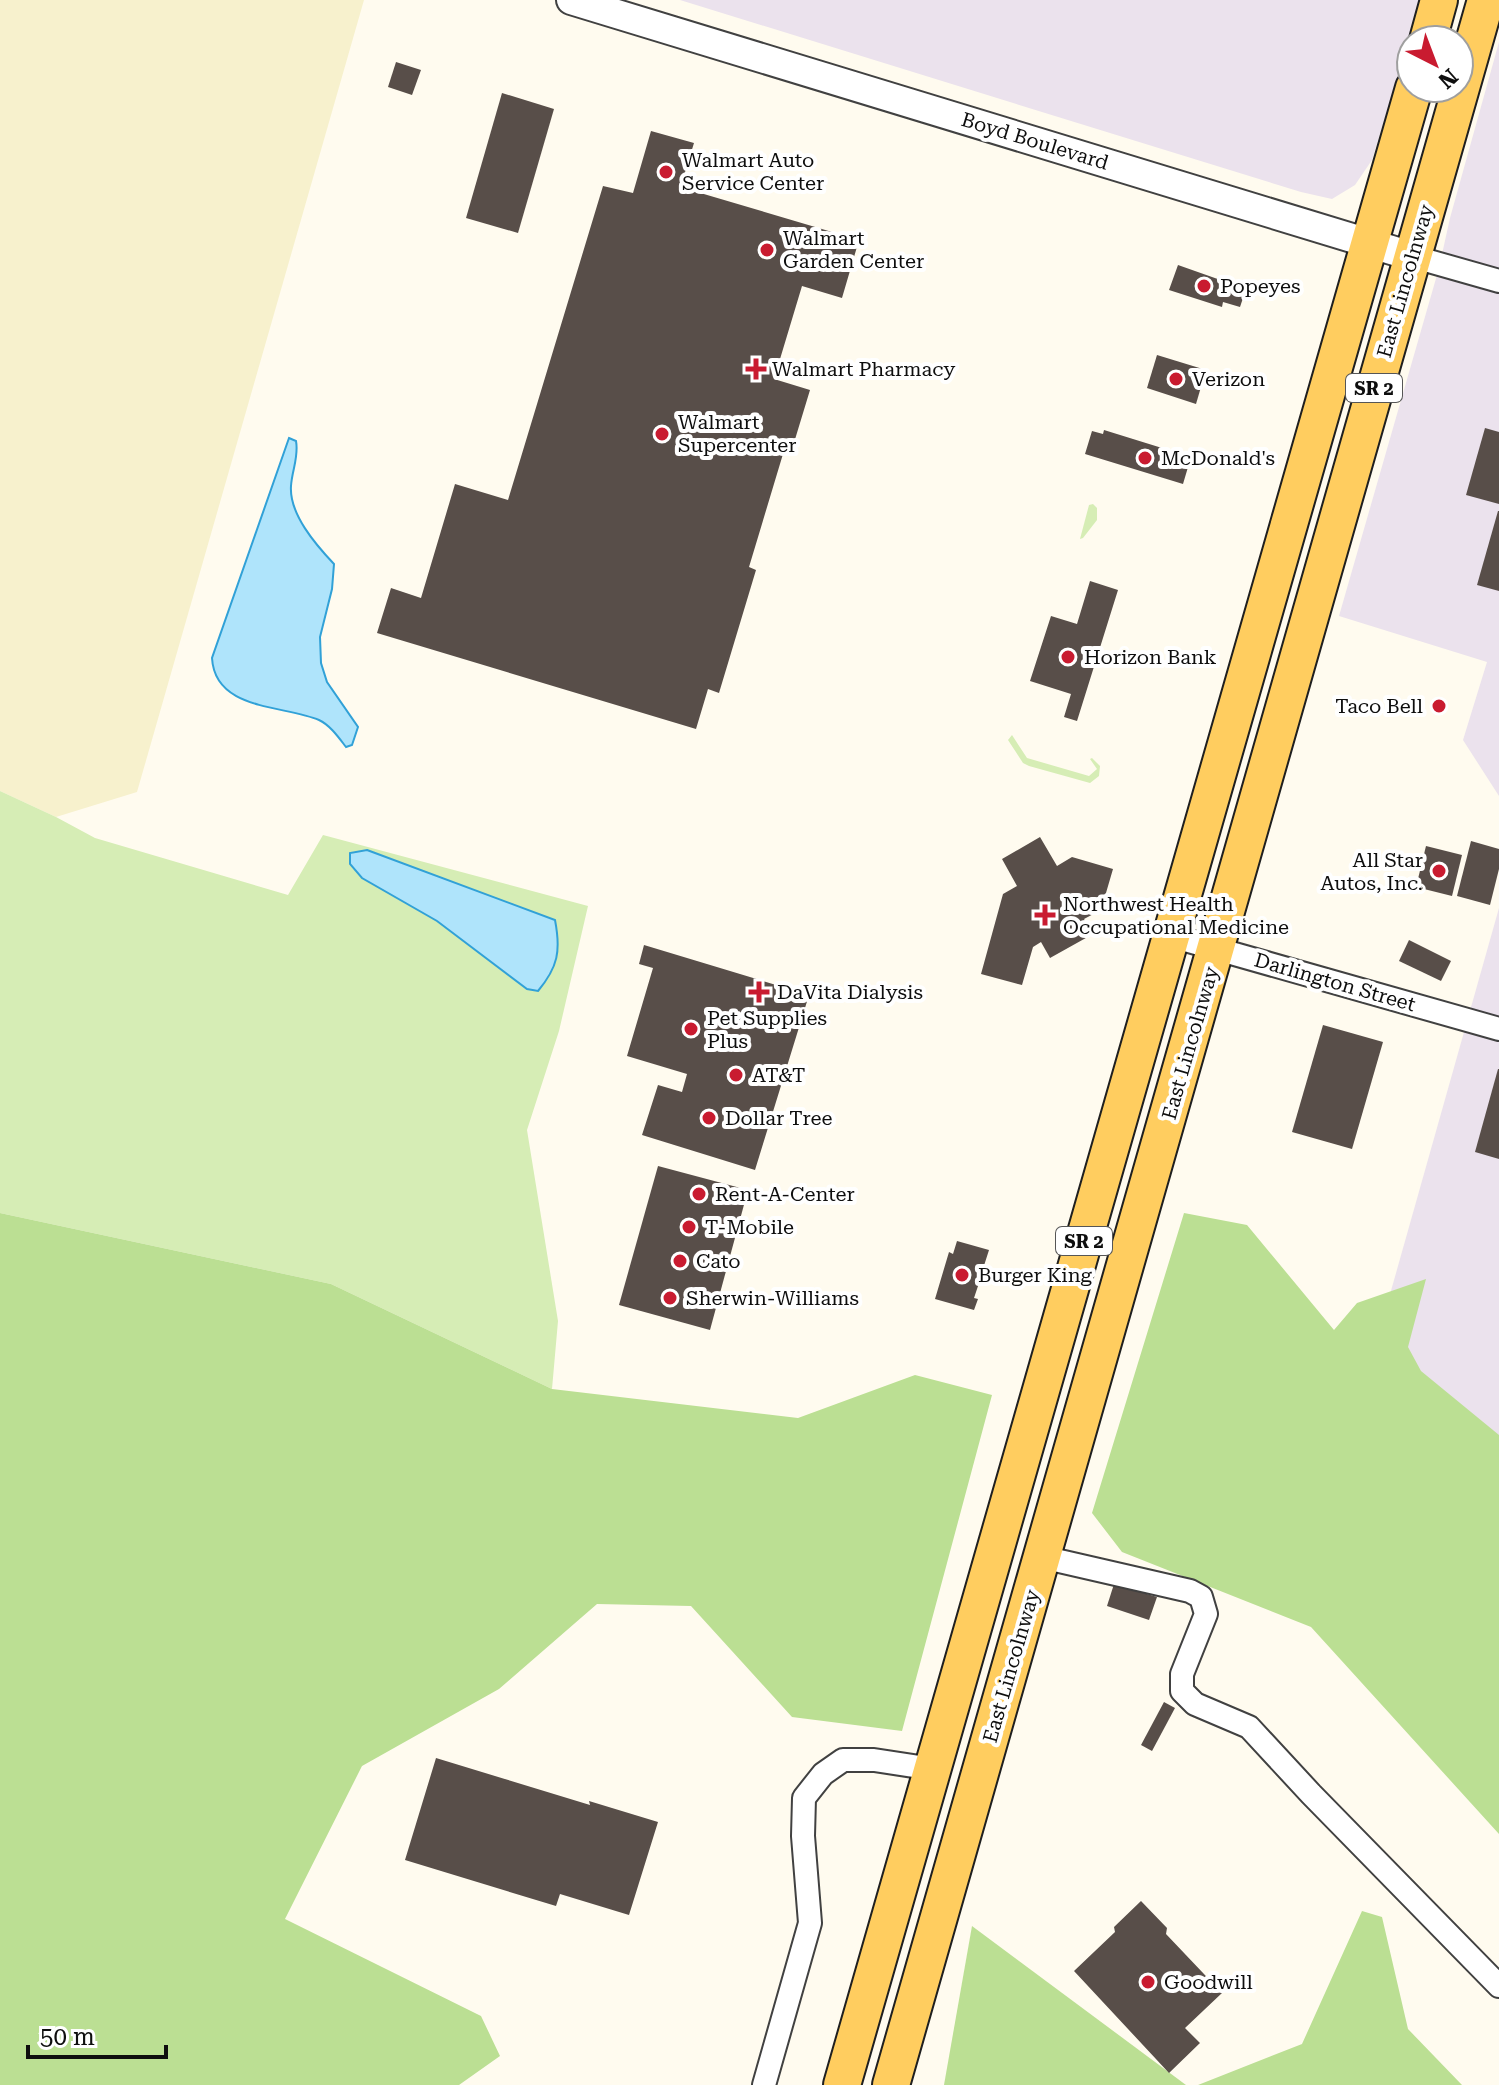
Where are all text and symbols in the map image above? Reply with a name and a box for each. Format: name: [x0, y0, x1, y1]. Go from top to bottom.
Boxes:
north arrow: [1395, 24, 1475, 104]
text: N: [1433, 64, 1463, 93]
street label: Boyd Boulevard: [958, 107, 1112, 175]
place label: Walmart Auto Service Center: [682, 148, 824, 195]
marker: Walmart Auto Service Center: [657, 163, 675, 181]
street label: East Lincolnway: [1372, 201, 1438, 360]
place label: Walmart Garden Center: [783, 226, 924, 273]
marker: Walmart Garden Center: [758, 241, 776, 259]
place label: Popeyes: [1220, 274, 1300, 298]
marker: Popeyes: [1195, 277, 1213, 295]
place label: Walmart Pharmacy: [772, 357, 955, 381]
marker: Walmart Pharmacy: [747, 360, 765, 378]
place label: Verizon: [1192, 367, 1265, 391]
marker: Verizon: [1167, 370, 1185, 388]
road number: SR 2: [1346, 374, 1402, 402]
place label: Walmart Supercenter: [678, 410, 797, 457]
marker: Walmart Supercenter: [653, 425, 671, 443]
place label: McDonald's: [1161, 446, 1275, 470]
marker: McDonald's: [1136, 449, 1154, 467]
place label: Horizon Bank: [1084, 645, 1217, 669]
marker: Horizon Bank: [1059, 648, 1077, 666]
place label: Taco Bell: [1335, 694, 1423, 718]
marker: Taco Bell: [1430, 697, 1448, 715]
place label: All Star Autos, Inc.: [1321, 848, 1423, 895]
marker: All Star Autos, Inc.: [1430, 862, 1448, 880]
place label: Northwest Health Occupational Medicine: [1063, 892, 1289, 939]
marker: Northwest Health Occupational Medicine: [1034, 904, 1056, 926]
street label: Darlington Street: [1252, 948, 1419, 1017]
street label: East Lincolnway: [1157, 963, 1223, 1122]
place label: DaVita Dialysis: [777, 980, 923, 1004]
marker: DaVita Dialysis: [748, 981, 770, 1003]
place label: Pet Supplies Plus: [707, 1006, 827, 1053]
marker: Pet Supplies Plus: [682, 1020, 700, 1038]
place label: AT&T: [752, 1063, 805, 1087]
marker: AT&T: [727, 1066, 745, 1084]
place label: Dollar Tree: [725, 1106, 833, 1130]
marker: Dollar Tree: [700, 1109, 718, 1127]
place label: Rent-A-Center: [715, 1182, 855, 1206]
marker: Rent-A-Center: [690, 1185, 708, 1203]
place label: T-Mobile: [705, 1215, 794, 1239]
marker: T-Mobile: [680, 1218, 698, 1236]
road number: SR 2: [1056, 1227, 1112, 1255]
place label: Cato: [696, 1249, 741, 1273]
marker: Cato: [671, 1252, 689, 1270]
place label: Burger King: [978, 1263, 1093, 1287]
marker: Burger King: [953, 1266, 971, 1284]
place label: Sherwin-Williams: [686, 1286, 859, 1310]
marker: Sherwin-Williams: [661, 1289, 679, 1307]
street label: East Lincolnway: [978, 1586, 1044, 1745]
place label: Goodwill: [1164, 1970, 1253, 1994]
marker: Goodwill: [1139, 1973, 1157, 1991]
scale bar: [28, 2009, 166, 2059]
text: 50 m: [40, 2023, 95, 2051]

